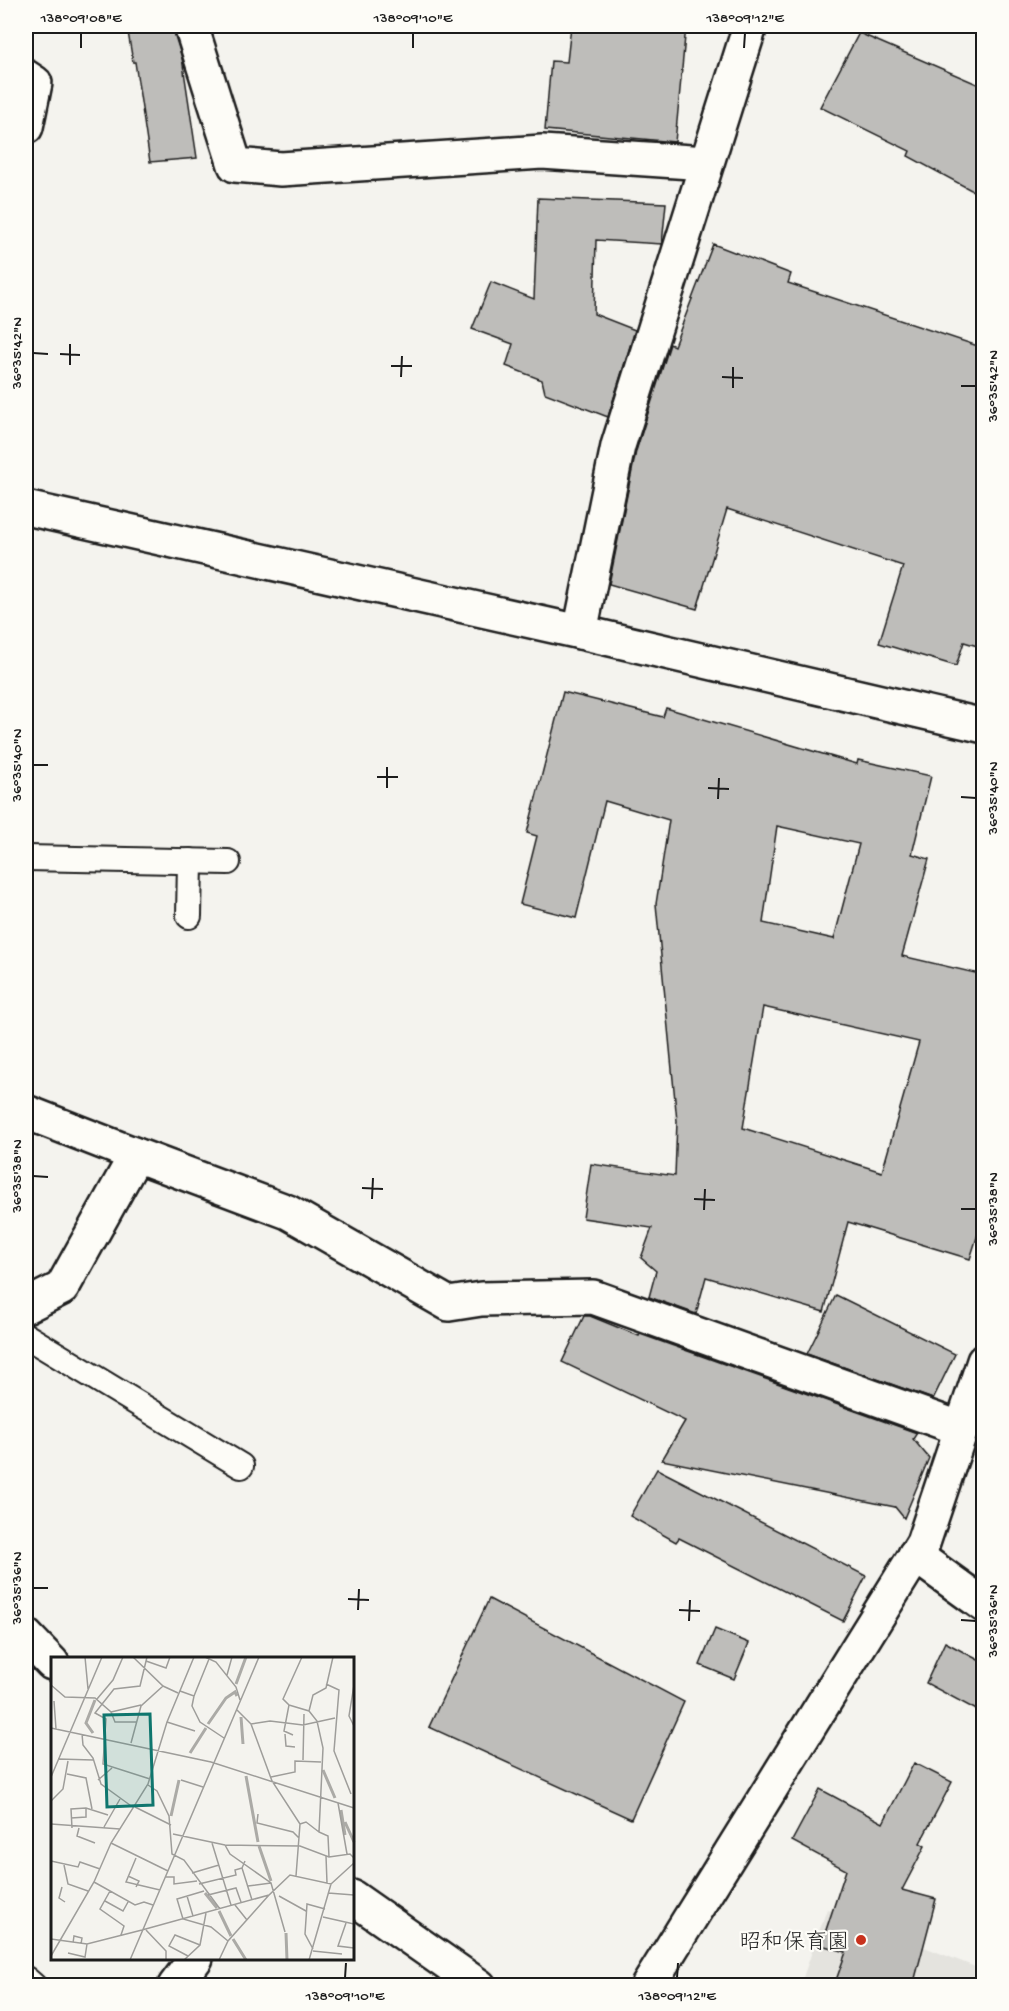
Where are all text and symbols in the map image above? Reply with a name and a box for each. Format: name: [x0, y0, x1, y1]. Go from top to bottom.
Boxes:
text: 138°09'08"E: [40, 10, 122, 28]
text: 138°09'10"E: [373, 10, 453, 28]
text: 138°09'12"E: [705, 10, 784, 28]
text: 36°35'42"N: [9, 317, 27, 390]
text: 36°35'42"N: [985, 350, 1003, 423]
text: 36°35'40"N: [9, 728, 27, 803]
text: 36°35'40"N: [985, 761, 1003, 836]
text: 36°35'38"N: [9, 1139, 27, 1214]
text: 36°35'38"N: [985, 1172, 1003, 1247]
text: 36°35'36"N: [9, 1551, 27, 1626]
text: 36°35'36"N: [985, 1584, 1003, 1659]
inset map: [51, 1657, 354, 1960]
place label: 昭和保育園: [739, 1930, 849, 1957]
marker: 昭和保育園: [854, 1933, 868, 1947]
text: 138°09'10"E: [305, 1988, 385, 2006]
text: 138°09'12"E: [637, 1988, 716, 2006]

